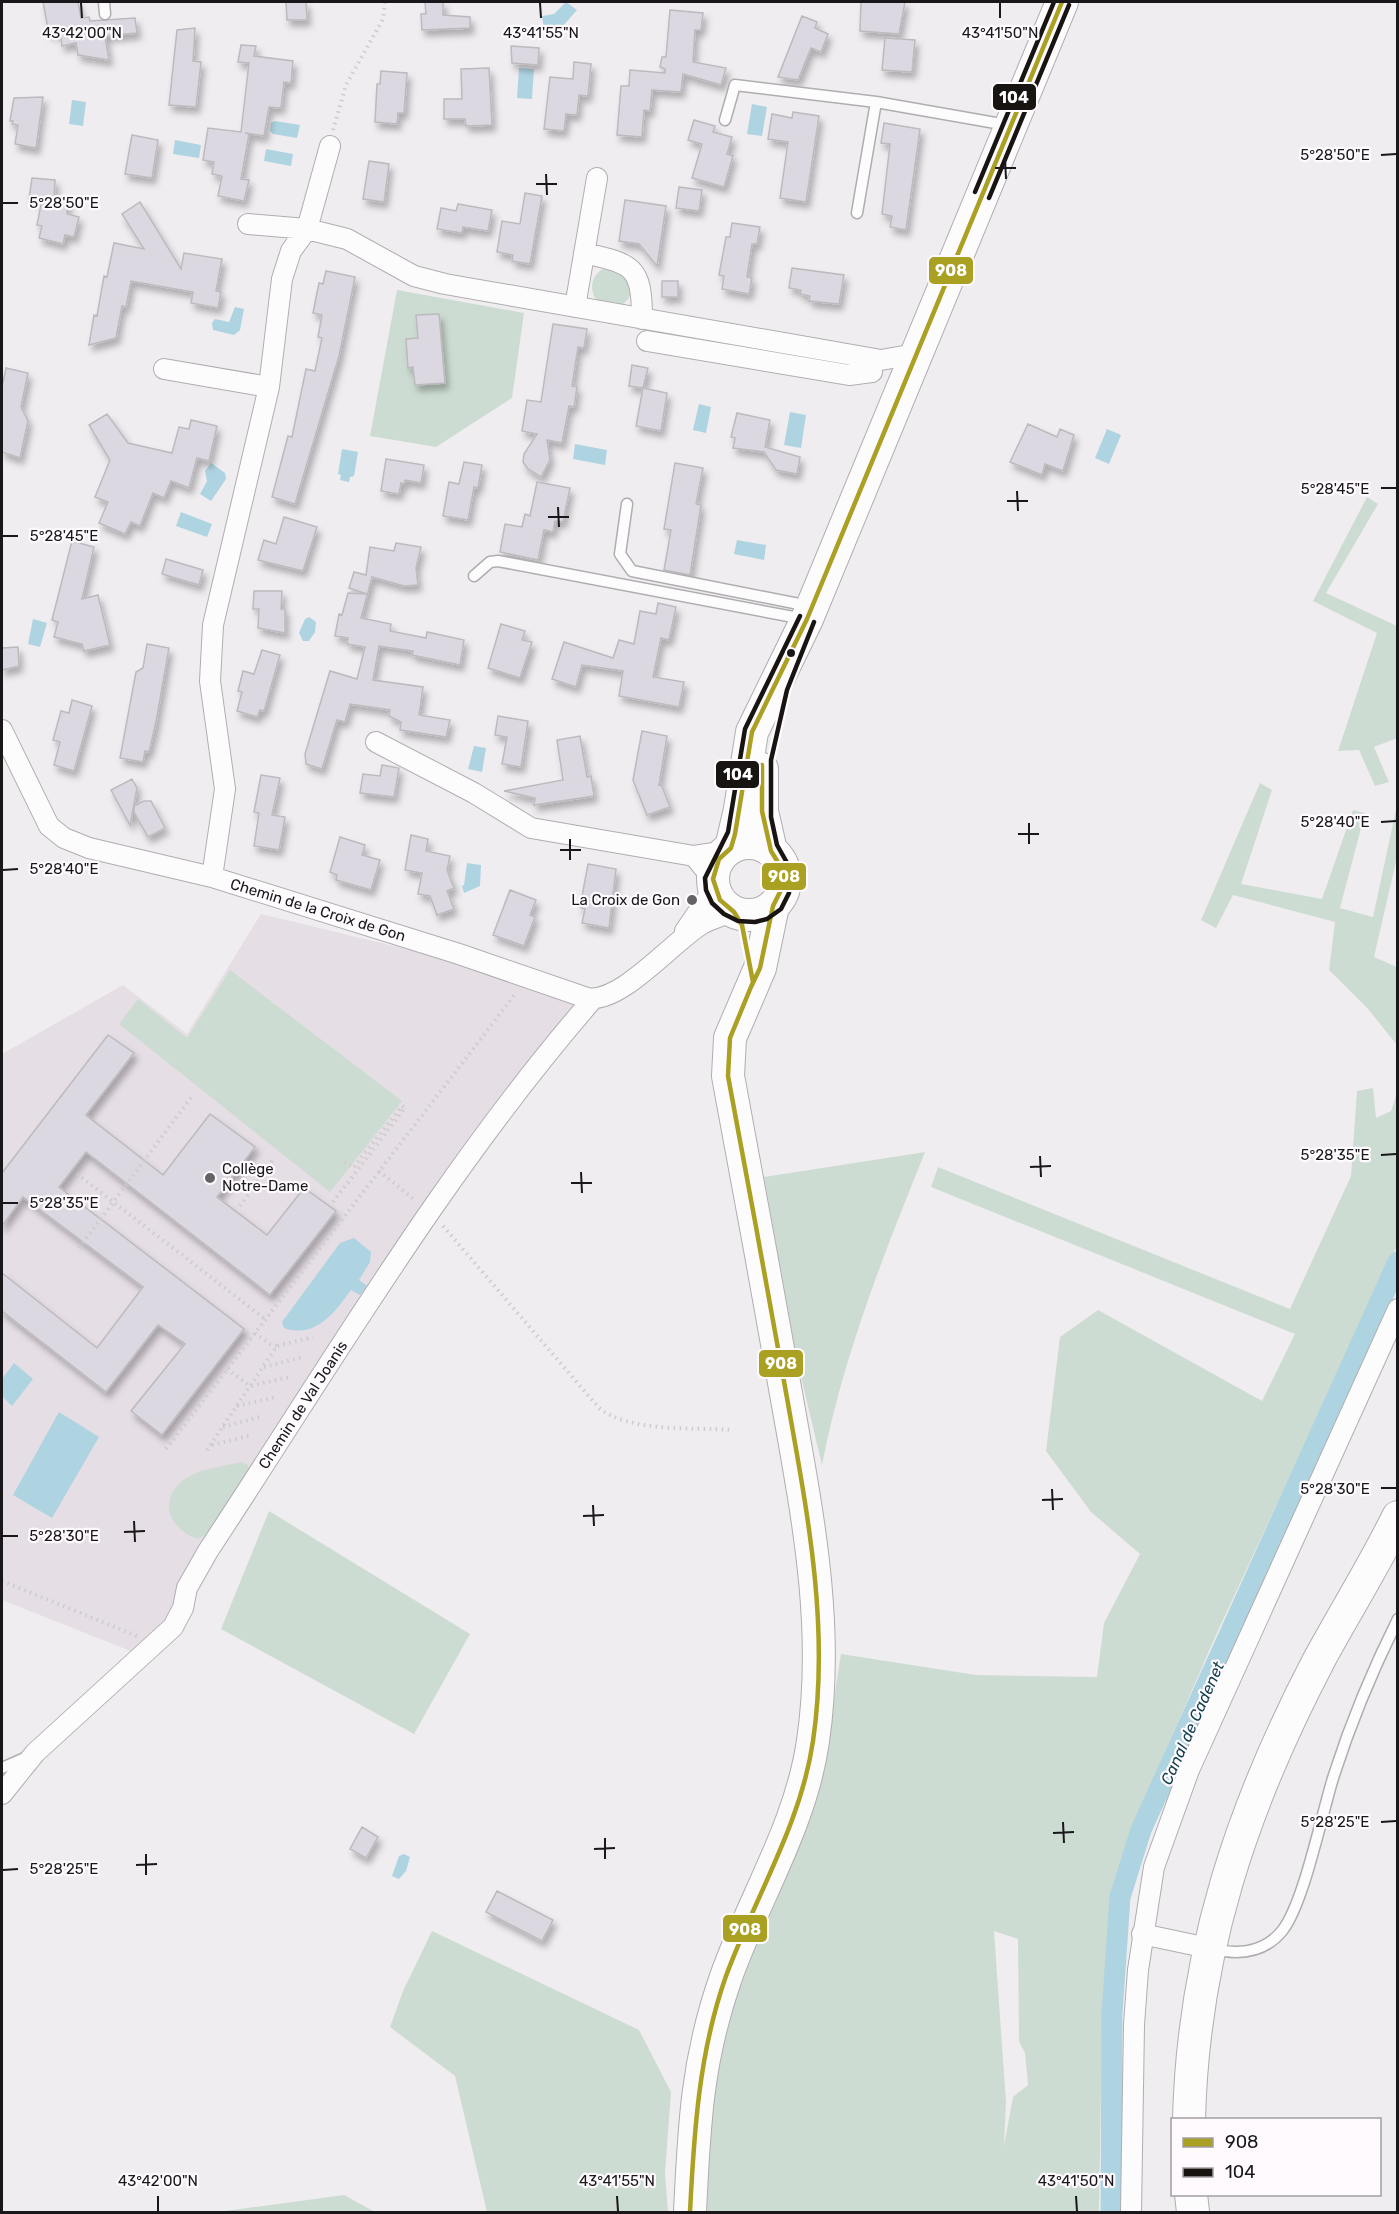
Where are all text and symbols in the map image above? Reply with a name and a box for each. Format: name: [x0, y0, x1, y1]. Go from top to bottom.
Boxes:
text: 43°42'00"N: [42, 24, 122, 42]
text: 43°41'55"N: [503, 24, 579, 42]
text: 43°41'50"N: [962, 24, 1038, 42]
line badge: 104: [992, 83, 1037, 111]
text: 104: [999, 88, 1029, 107]
text: 5°28'50"E: [1300, 146, 1370, 164]
text: 5°28'50"E: [29, 194, 99, 212]
line badge: 908: [928, 256, 974, 285]
text: 908: [935, 261, 967, 280]
text: 5°28'45"E: [1301, 480, 1369, 498]
text: 5°28'45"E: [30, 527, 98, 545]
unlabelled marker: [785, 647, 797, 659]
line badge: 104: [715, 760, 760, 789]
text: 104: [723, 765, 753, 784]
text: 5°28'40"E: [1300, 813, 1370, 831]
text: 5°28'40"E: [29, 860, 99, 878]
line badge: 908: [761, 862, 807, 891]
text: 908: [768, 867, 800, 886]
street label: Chemin de la Croix de Gon: [228, 875, 408, 945]
place label: La Croix de Gon: [571, 891, 680, 909]
marker: La Croix de Gon: [685, 893, 699, 907]
text: 5°28'35"E: [1301, 1146, 1369, 1164]
place label: Collège Notre-Dame: [222, 1160, 308, 1195]
marker: Collège Notre-Dame: [203, 1171, 217, 1185]
text: 5°28'35"E: [30, 1194, 98, 1212]
street label: Chemin de Val Joanis: [255, 1337, 351, 1472]
line badge: 908: [758, 1349, 804, 1378]
text: 908: [765, 1354, 797, 1373]
text: 5°28'30"E: [1300, 1480, 1370, 1498]
text: 5°28'30"E: [29, 1527, 99, 1545]
water label: Canal de Cadenet: [1157, 1658, 1228, 1788]
text: 5°28'25"E: [1301, 1813, 1369, 1831]
text: 5°28'25"E: [30, 1860, 98, 1878]
line badge: 908: [722, 1914, 768, 1943]
text: 908: [729, 1920, 761, 1939]
legend: [1171, 2118, 1381, 2196]
text: 908: [1225, 2131, 1259, 2153]
text: 104: [1225, 2161, 1255, 2183]
text: 43°42'00"N: [118, 2172, 198, 2190]
text: 43°41'55"N: [579, 2172, 655, 2190]
text: 43°41'50"N: [1038, 2172, 1114, 2190]

